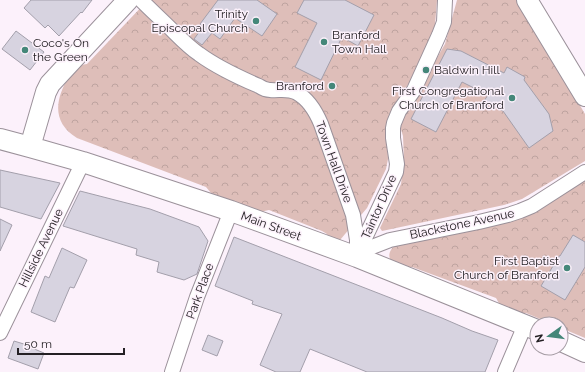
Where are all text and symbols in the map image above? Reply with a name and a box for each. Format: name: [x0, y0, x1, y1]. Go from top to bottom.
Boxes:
place label: Trinity Episcopal Church: [151, 7, 248, 35]
marker: Trinity Episcopal Church: [251, 16, 261, 26]
place label: Branford Town Hall: [332, 28, 387, 56]
place label: Coco's On the Green: [33, 36, 89, 64]
marker: Branford Town Hall: [319, 37, 329, 47]
marker: Coco's On the Green: [20, 45, 30, 55]
place label: Baldwin Hill: [434, 63, 500, 77]
marker: Baldwin Hill: [421, 65, 431, 75]
place label: Branford: [276, 79, 324, 93]
marker: Branford: [327, 81, 337, 91]
place label: First Congregational Church of Branford: [392, 84, 505, 112]
marker: First Congregational Church of Branford: [507, 93, 517, 103]
street label: Town Hall Drive: [313, 119, 355, 205]
street label: Taintor Drive: [359, 173, 399, 241]
street label: Hillside Avenue: [16, 206, 66, 290]
street label: Blackstone Avenue: [408, 206, 516, 242]
street label: Main Street: [239, 209, 303, 243]
place label: First Baptist Church of Branford: [454, 254, 559, 282]
street label: Park Place: [183, 261, 217, 321]
marker: First Baptist Church of Branford: [562, 263, 572, 273]
north arrow: [529, 316, 569, 356]
scale bar: [18, 330, 124, 356]
text: N: [532, 333, 547, 344]
text: 50 m: [24, 337, 52, 351]

